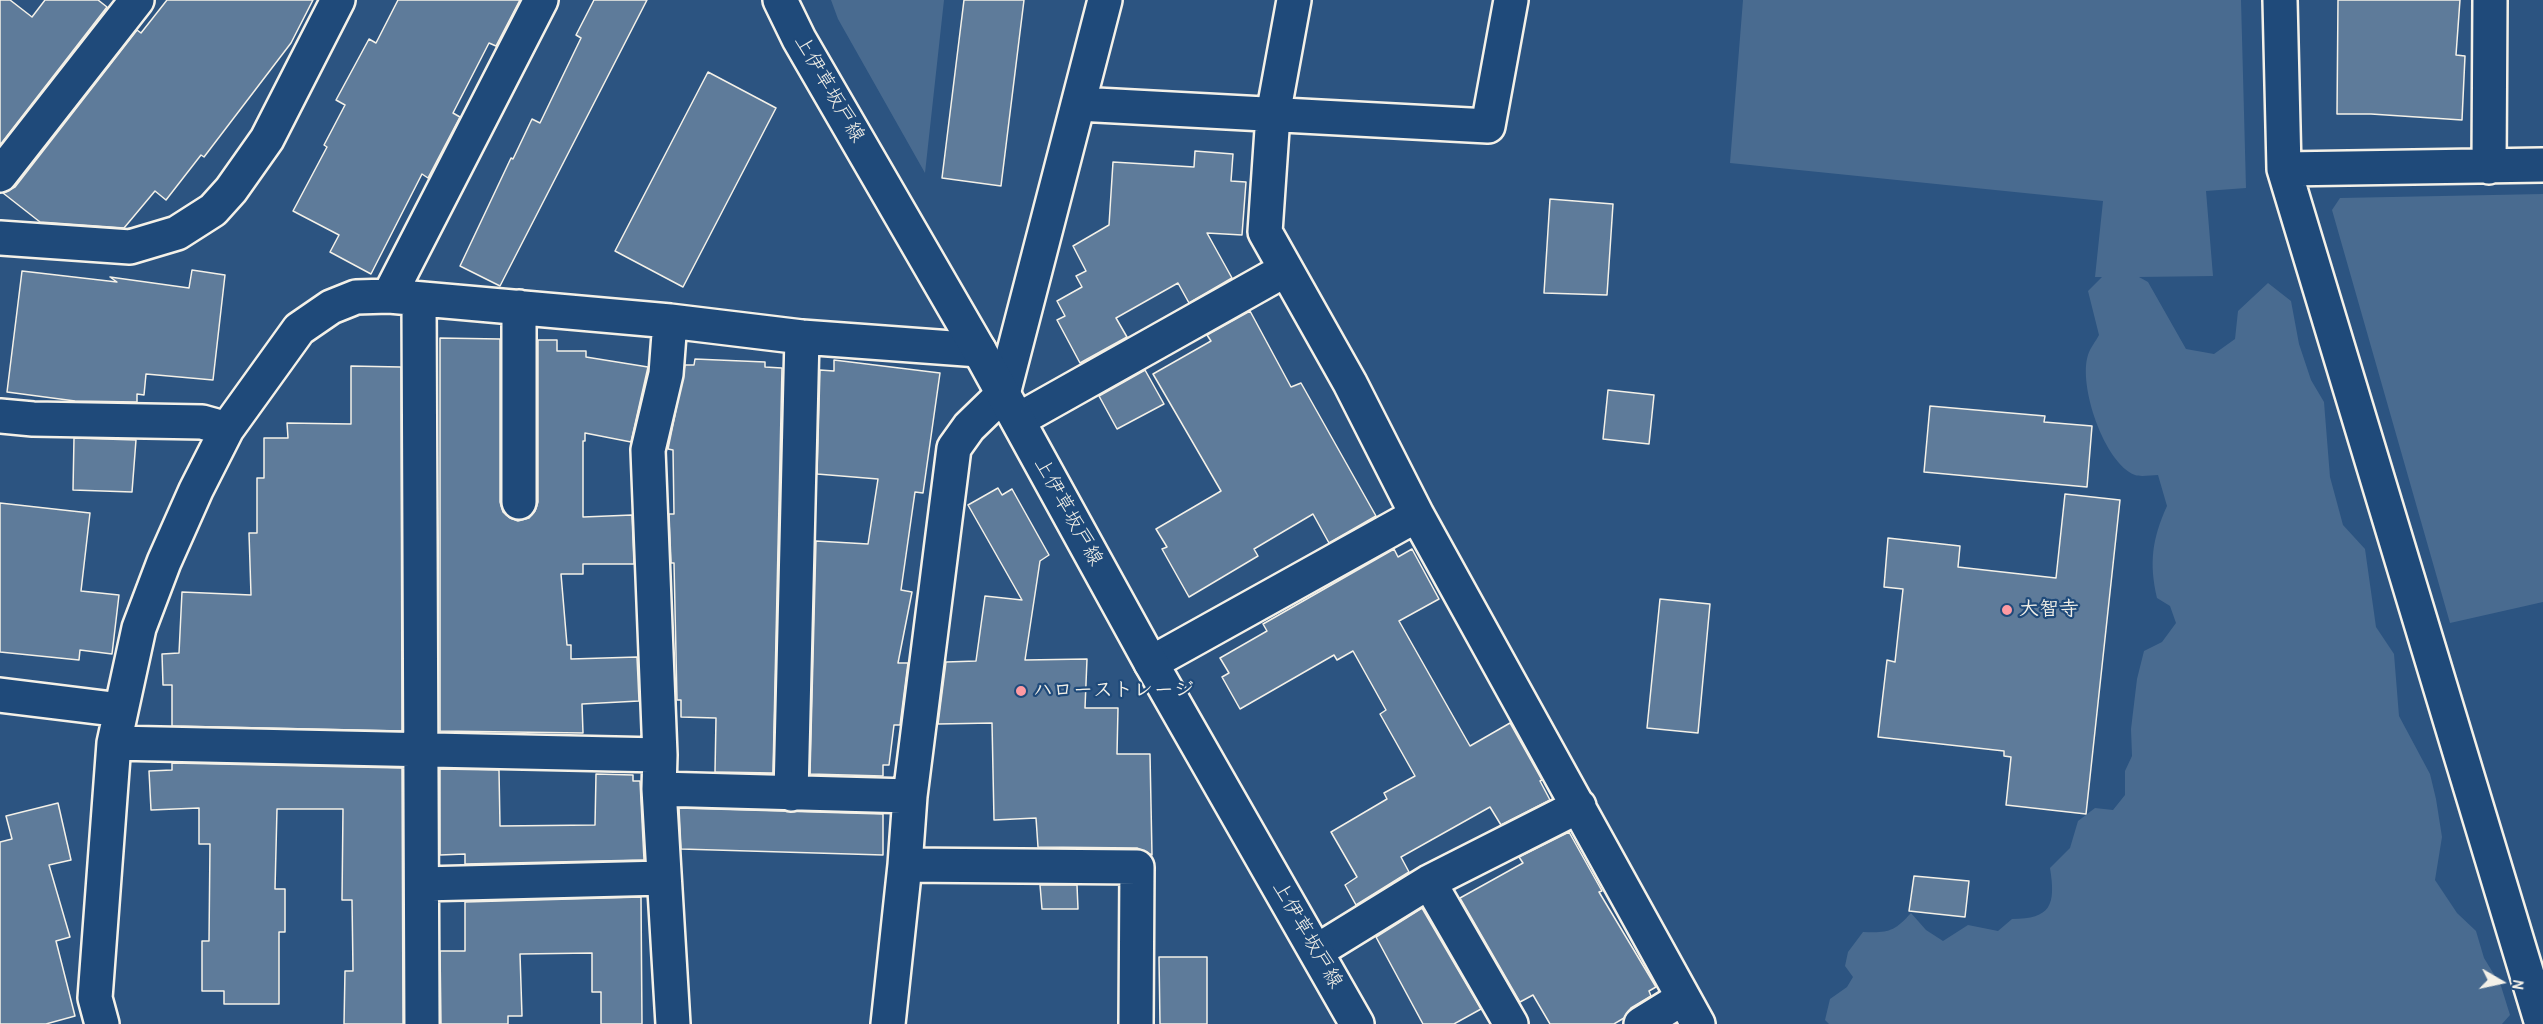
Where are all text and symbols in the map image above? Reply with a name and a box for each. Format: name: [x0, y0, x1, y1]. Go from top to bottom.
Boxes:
street label: 上伊草坂戸線: [789, 31, 869, 147]
street label: 上伊草坂戸線: [1028, 454, 1108, 570]
place label: 大智寺: [2019, 598, 2079, 622]
marker: 大智寺: [2000, 603, 2014, 617]
place label: ハローストレージ: [1033, 679, 1194, 703]
marker: ハローストレージ: [1014, 684, 1028, 698]
street label: 上伊草坂戸線: [1267, 877, 1347, 993]
north arrow: [2471, 952, 2531, 1012]
text: N: [2507, 979, 2530, 991]

